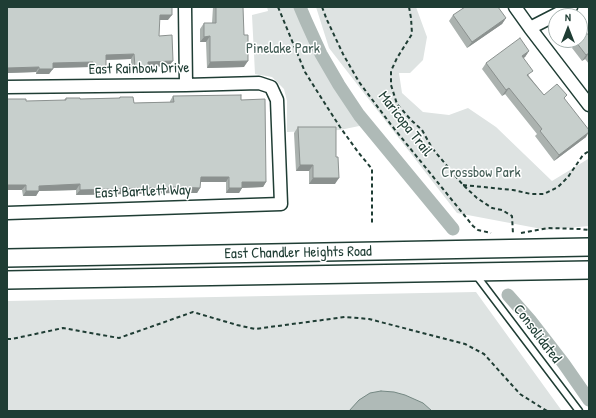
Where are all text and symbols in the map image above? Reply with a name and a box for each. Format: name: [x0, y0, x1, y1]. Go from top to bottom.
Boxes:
north arrow: [548, 8, 588, 48]
text: N: [565, 10, 571, 24]
park label: Pinelake Park: [246, 40, 320, 58]
street label: East Rainbow Drive: [89, 59, 189, 79]
street label: Maricopa Trail: [374, 88, 436, 160]
park label: Crossbow Park: [441, 164, 521, 182]
street label: East Bartlett Way: [94, 181, 192, 203]
street label: East Chandler Heights Road: [224, 243, 372, 263]
street label: Consolidated: [509, 301, 565, 367]

